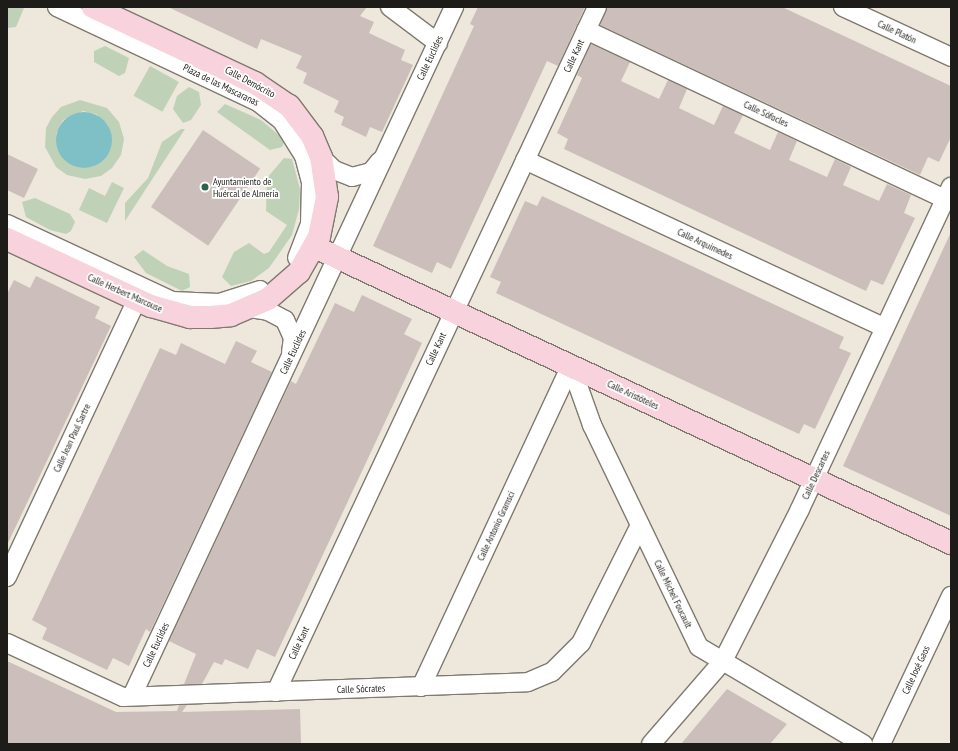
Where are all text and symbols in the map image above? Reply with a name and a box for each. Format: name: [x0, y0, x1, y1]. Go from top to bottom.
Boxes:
street label: Calle Platón: [876, 18, 918, 46]
street label: Calle Euclides: [414, 34, 446, 82]
street label: Calle Kant: [561, 38, 587, 74]
street label: Plaza de las Mascaranas: [181, 61, 261, 109]
street label: Calle Demócrito: [223, 64, 277, 100]
street label: Calle Sófocles: [742, 98, 790, 130]
place label: Ayuntamiento de Huércal de Almería: [213, 175, 279, 198]
marker: Ayuntamiento de Huércal de Almería: [200, 182, 210, 192]
street label: Calle Arquímedes: [675, 226, 735, 262]
street label: Calle Herbert Marcouse: [86, 271, 164, 315]
street label: Calle Euclides: [277, 328, 309, 376]
street label: Calle Kant: [423, 331, 449, 367]
street label: Calle Aristóteles: [605, 378, 661, 412]
street label: Calle Jean Paul Sartre: [51, 402, 93, 474]
street label: Calle Descartes: [799, 449, 833, 501]
street label: Calle Antonio Gramsci: [475, 489, 517, 563]
street label: Calle Michel Foucault: [651, 558, 695, 630]
street label: Calle Euclides: [140, 621, 172, 669]
street label: Calle Kant: [286, 625, 312, 661]
street label: Calle José Gaos: [900, 644, 932, 696]
street label: Calle Sócrates: [337, 682, 385, 696]

